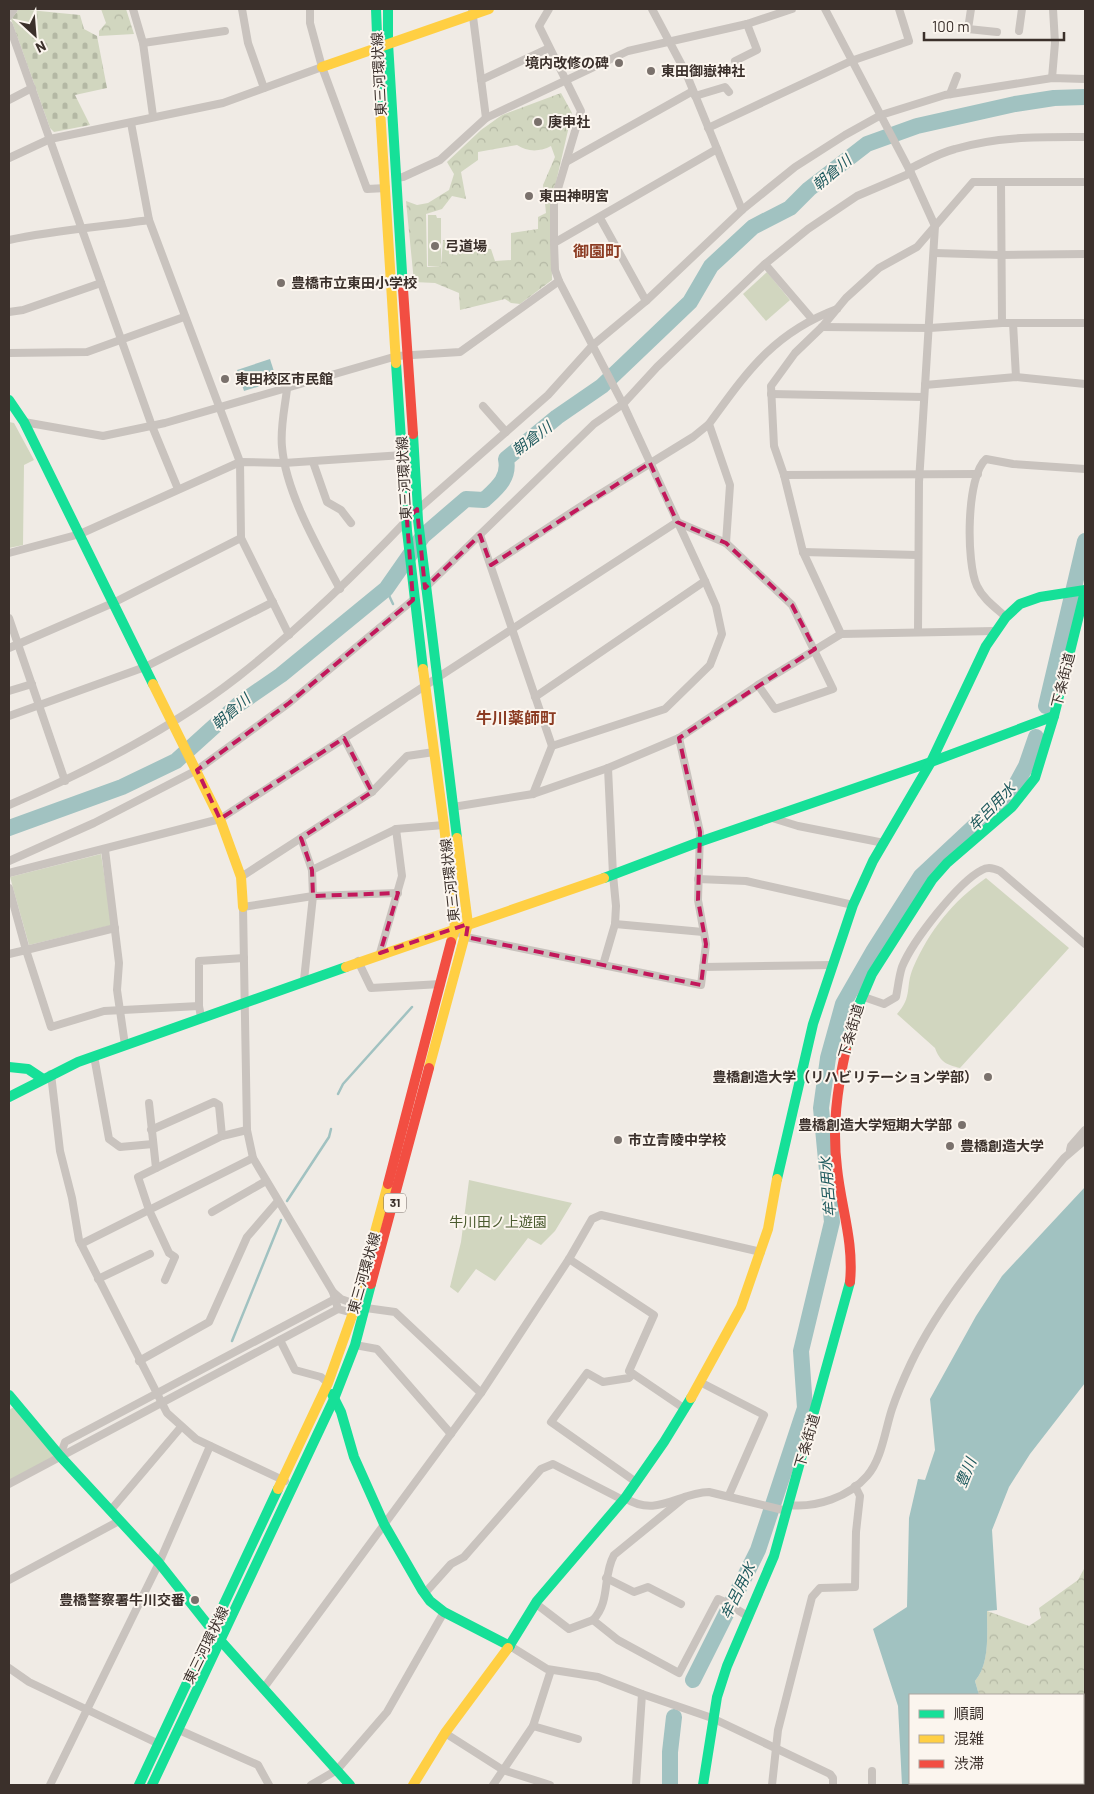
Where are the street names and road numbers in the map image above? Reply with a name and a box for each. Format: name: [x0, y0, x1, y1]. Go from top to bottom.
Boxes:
street label: 東三河環状線: [368, 32, 389, 116]
street label: 東三河環状線: [393, 436, 414, 520]
street label: 下条街道: [1047, 651, 1078, 709]
street label: 東三河環状線: [437, 837, 462, 923]
street label: 下条街道: [835, 1002, 866, 1060]
road number: 31: [384, 1194, 406, 1212]
street label: 東三河環状線: [344, 1230, 383, 1316]
street label: 下条街道: [791, 1412, 822, 1470]
street label: 東三河環状線: [179, 1603, 232, 1686]

